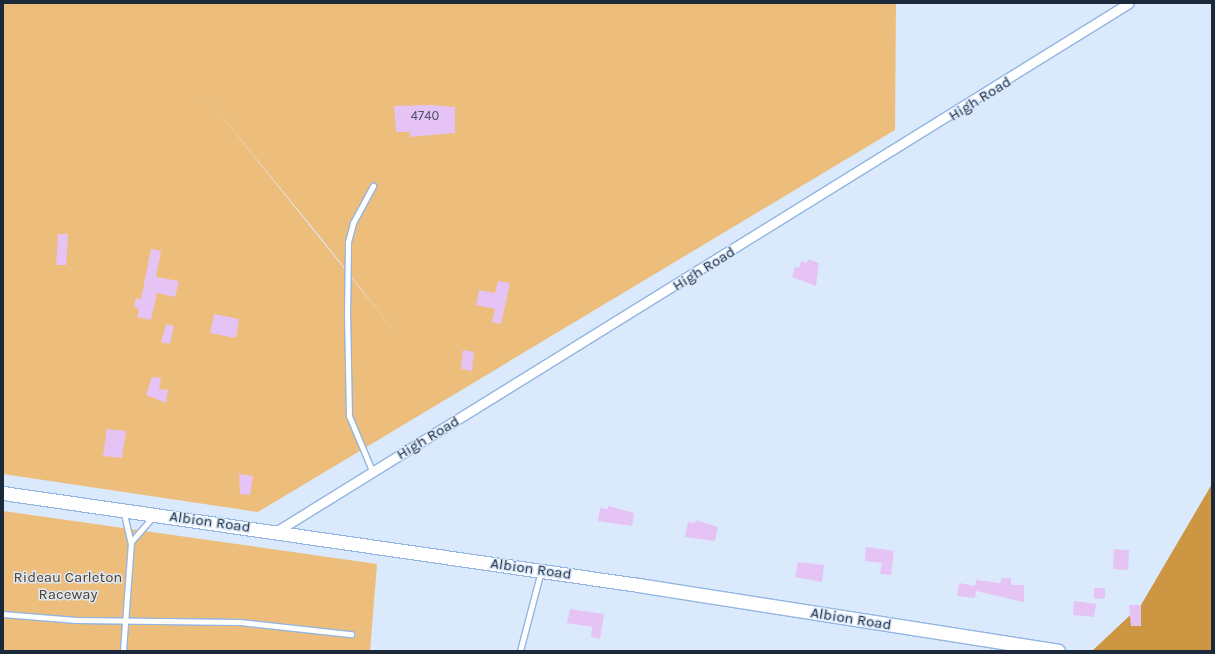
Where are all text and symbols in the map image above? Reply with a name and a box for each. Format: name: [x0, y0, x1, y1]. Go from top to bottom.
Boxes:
street label: High Road: [946, 73, 1014, 125]
house number: 4740: [411, 108, 439, 124]
street label: High Road: [670, 243, 738, 295]
street label: High Road: [393, 412, 463, 464]
street label: Albion Road: [168, 507, 252, 537]
street label: Albion Road: [489, 554, 573, 584]
park label: Rideau Carleton Raceway: [14, 568, 122, 603]
street label: Albion Road: [809, 604, 893, 634]

